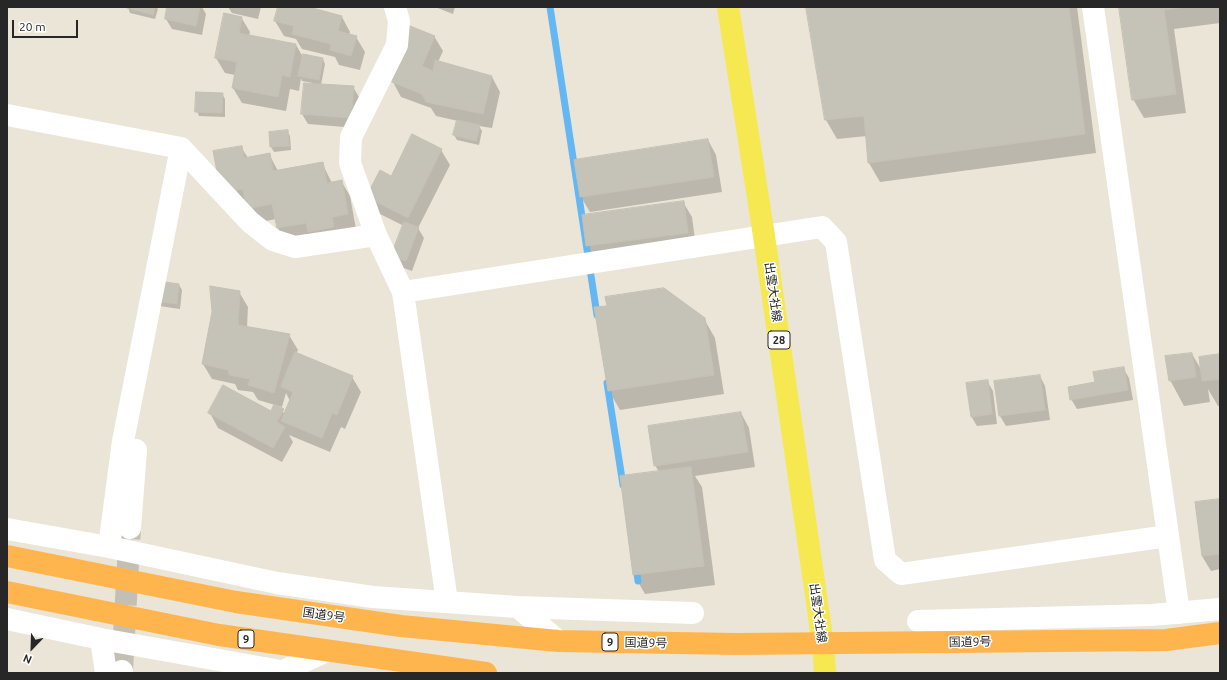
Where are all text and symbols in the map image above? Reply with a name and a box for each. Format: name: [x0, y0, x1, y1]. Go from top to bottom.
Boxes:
scale bar: [14, 12, 80, 38]
text: 20 m: [19, 20, 46, 33]
street label: 出雲大社線: [762, 261, 784, 323]
road number: 28: [768, 331, 790, 349]
street label: 出雲大社線: [807, 582, 829, 644]
street label: 国道9号: [302, 605, 346, 625]
north arrow: [12, 628, 52, 668]
road number: 9: [238, 630, 254, 648]
road number: 9: [602, 633, 618, 651]
street label: 国道9号: [948, 634, 992, 650]
street label: 国道9号: [624, 635, 668, 651]
text: N: [21, 652, 33, 666]

